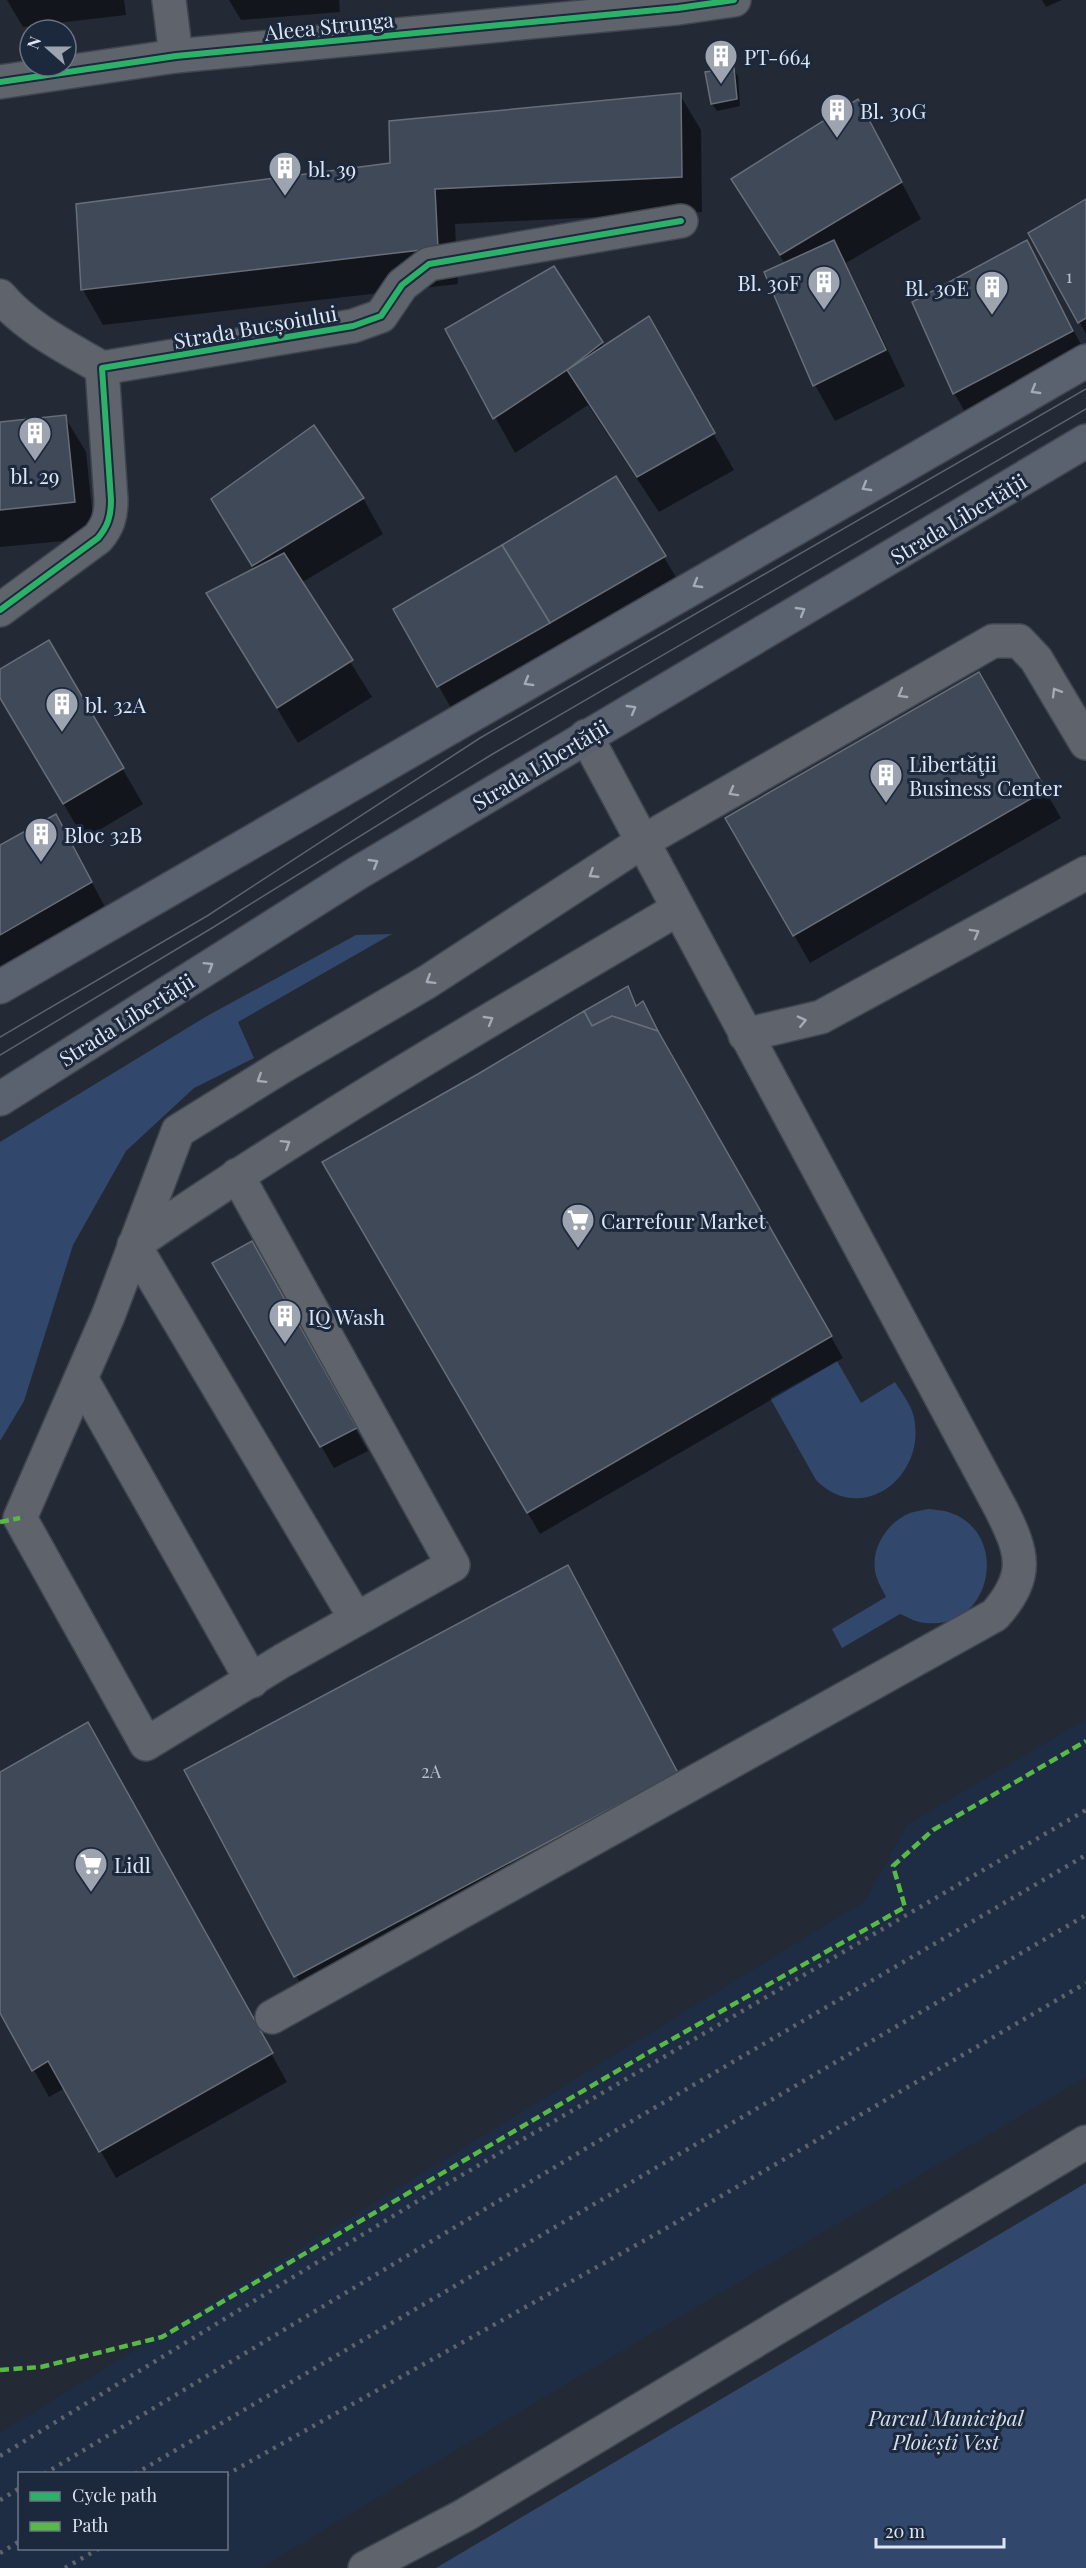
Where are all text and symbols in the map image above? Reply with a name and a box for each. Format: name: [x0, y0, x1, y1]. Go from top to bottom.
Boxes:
street label: Aleea Strunga: [262, 4, 395, 46]
north arrow: [18, 18, 78, 78]
text: N: [22, 33, 46, 52]
building icon: PT-664: [703, 38, 739, 85]
place label: PT-664: [744, 42, 811, 70]
building icon: Bl. 30G: [819, 92, 855, 139]
place label: Bl. 30G: [860, 96, 926, 124]
building icon: bl. 39: [267, 150, 303, 197]
place label: bl. 39: [308, 154, 356, 182]
building icon: Bl. 30F: [806, 264, 842, 311]
house number: 1: [1066, 264, 1073, 288]
place label: Bl. 30F: [738, 268, 801, 296]
building icon: Bl. 30E: [974, 269, 1010, 316]
place label: Bl. 30E: [905, 273, 969, 301]
street label: Strada Bucșoiului: [171, 298, 339, 355]
one-way arrow: [1031, 383, 1041, 394]
building icon: bl. 29: [17, 415, 53, 462]
place label: bl. 29: [11, 461, 59, 489]
street label: Strada Libertății: [885, 466, 1032, 571]
one-way arrow: [862, 480, 872, 491]
one-way arrow: [693, 577, 703, 589]
one-way arrow: [794, 607, 805, 618]
one-way arrow: [524, 675, 534, 686]
building icon: bl. 32A: [44, 686, 80, 733]
one-way arrow: [898, 687, 908, 699]
one-way arrow: [1051, 688, 1063, 698]
place label: bl. 32A: [85, 690, 147, 718]
one-way arrow: [626, 705, 636, 716]
street label: Strada Libertății: [467, 712, 614, 817]
place label: Libertăţii Business Center: [909, 749, 1063, 801]
building icon: Libertăţii Business Center: [868, 757, 904, 804]
one-way arrow: [729, 785, 739, 796]
building icon: Bloc 32B: [23, 816, 59, 863]
place label: Bloc 32B: [64, 820, 142, 848]
one-way arrow: [368, 858, 378, 870]
one-way arrow: [589, 867, 600, 878]
one-way arrow: [969, 929, 980, 940]
one-way arrow: [203, 962, 213, 974]
street label: Strada Libertății: [53, 966, 199, 1073]
one-way arrow: [426, 973, 436, 985]
one-way arrow: [483, 1016, 493, 1027]
one-way arrow: [797, 1016, 807, 1029]
one-way arrow: [257, 1071, 268, 1082]
one-way arrow: [280, 1140, 291, 1151]
supermarket icon: Carrefour Market: [560, 1202, 596, 1249]
place label: Carrefour Market: [601, 1206, 766, 1234]
building icon: IQ Wash: [267, 1298, 303, 1345]
place label: IQ Wash: [308, 1302, 386, 1330]
house number: 2A: [421, 1759, 442, 1783]
supermarket icon: Lidl: [73, 1846, 109, 1893]
place label: Lidl: [114, 1850, 151, 1878]
park label: Parcul Municipal Ploiești Vest: [867, 2403, 1025, 2456]
legend: [18, 2472, 228, 2550]
text: Cycle path: [72, 2483, 157, 2507]
scale bar: [876, 2511, 1004, 2549]
text: Path: [72, 2513, 109, 2537]
text: 20 m: [885, 2519, 925, 2543]

